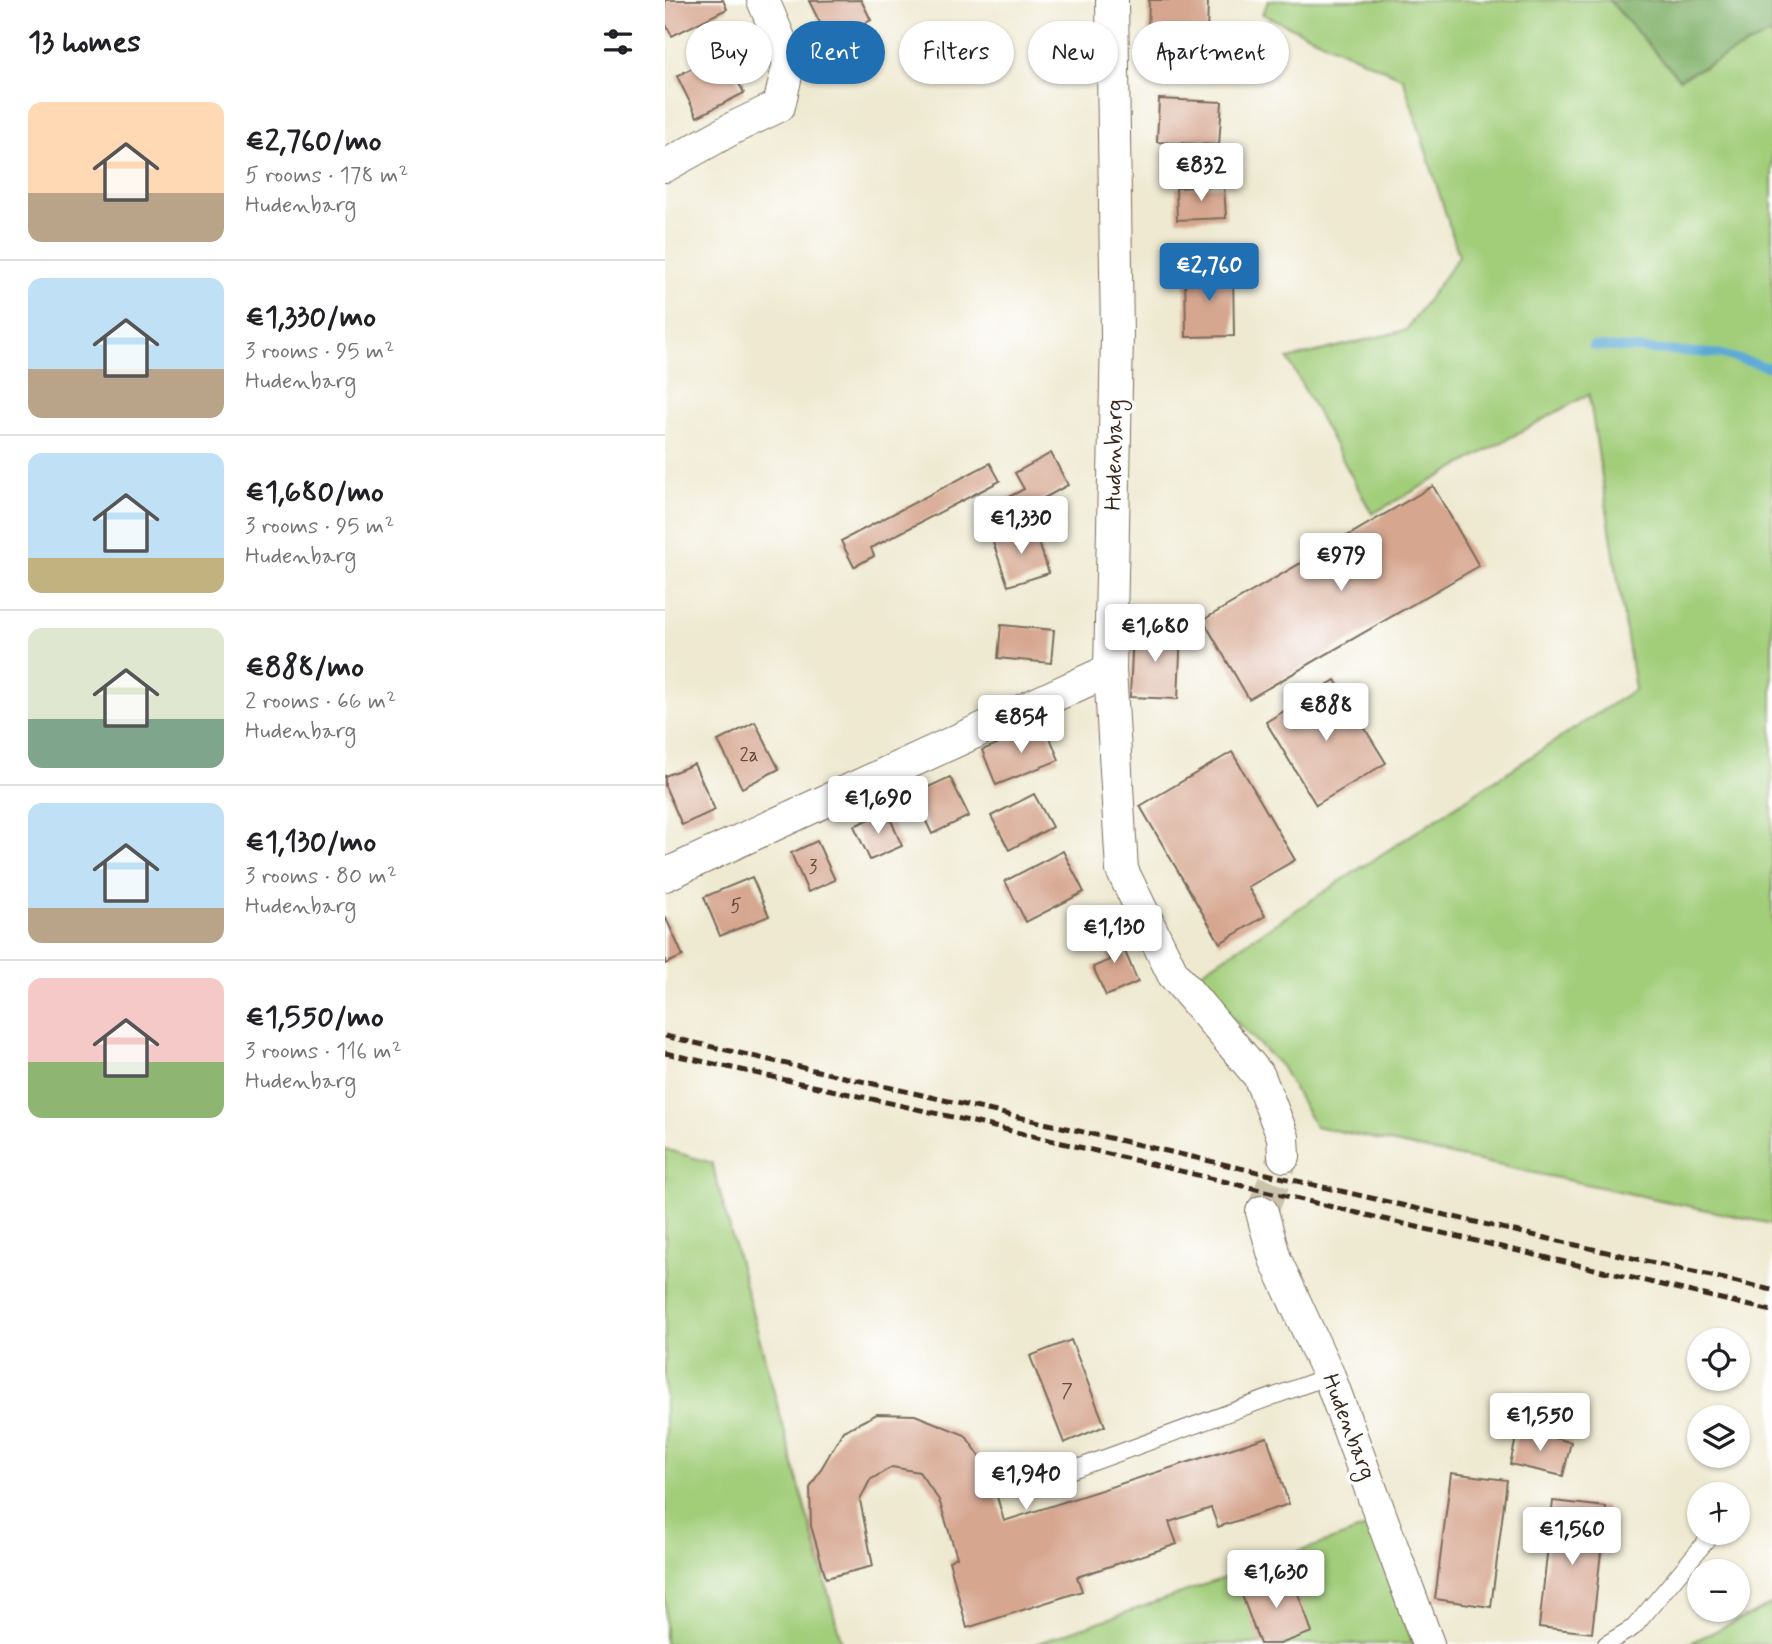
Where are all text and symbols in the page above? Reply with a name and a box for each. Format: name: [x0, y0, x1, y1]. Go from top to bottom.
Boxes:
chip: Buy: [686, 21, 772, 84]
chip: Rent: [786, 21, 885, 84]
chip: Filters: [899, 21, 1014, 84]
chip: New: [1028, 21, 1118, 84]
chip: Apartment: [1132, 21, 1289, 84]
text: 13 homes: [28, 23, 141, 62]
icon: filters: [599, 23, 637, 61]
text: €2,760/mo: [245, 122, 382, 161]
icon: home: [84, 130, 168, 214]
pin: €832: [1160, 144, 1242, 203]
text: €832: [1175, 151, 1227, 181]
text: 5 rooms · 178 m²: [245, 161, 408, 191]
text: Hudenbarg: [245, 191, 356, 221]
pin: €2,760: [1152, 244, 1266, 303]
text: €2,760: [1176, 251, 1242, 281]
text: €1,330/mo: [245, 298, 376, 337]
icon: home: [84, 306, 168, 390]
text: 3 rooms · 95 m²: [245, 337, 394, 367]
text: Hudenbarg: [245, 367, 356, 397]
street label: Hudenbarg: [1099, 399, 1133, 511]
text: €1,680/mo: [245, 473, 384, 512]
icon: home: [84, 481, 168, 565]
pin: €1,330: [964, 496, 1078, 556]
text: €1,330: [990, 504, 1052, 534]
text: 3 rooms · 95 m²: [245, 512, 394, 542]
pin: €979: [1300, 534, 1382, 593]
text: €979: [1316, 541, 1366, 571]
text: Hudenbarg: [245, 542, 356, 572]
pin: €1,680: [1098, 604, 1212, 664]
text: €1,680: [1121, 612, 1189, 642]
text: €888/mo: [245, 648, 364, 687]
icon: home: [84, 656, 168, 740]
pin: €888: [1285, 684, 1367, 743]
text: 2 rooms · 66 m²: [245, 687, 396, 717]
text: €888: [1299, 691, 1353, 721]
pin: €854: [980, 696, 1062, 755]
text: €854: [994, 703, 1048, 733]
text: Hudenbarg: [245, 717, 356, 747]
house number: 2a: [739, 743, 759, 768]
pin: €1,690: [821, 776, 935, 836]
text: €1,690: [844, 784, 912, 814]
text: €1,130/mo: [245, 823, 376, 862]
icon: home: [84, 831, 168, 915]
house number: 3: [809, 855, 818, 880]
text: 3 rooms · 80 m²: [245, 862, 397, 892]
text: Hudenbarg: [245, 892, 356, 922]
house number: 5: [730, 894, 742, 919]
pin: €1,130: [1057, 906, 1171, 965]
text: €1,130: [1083, 913, 1145, 943]
text: €1,550/mo: [245, 998, 384, 1037]
icon: home: [84, 1006, 168, 1090]
text: 3 rooms · 116 m²: [245, 1037, 402, 1067]
text: Hudenbarg: [245, 1067, 356, 1097]
map controls: [1687, 1328, 1750, 1622]
button: locate: [1687, 1328, 1750, 1391]
street label: Hudenbarg: [1312, 1370, 1382, 1485]
house number: 7: [1061, 1379, 1073, 1404]
pin: €1,550: [1483, 1394, 1597, 1453]
text: €1,550: [1506, 1401, 1574, 1431]
button: layers: [1687, 1405, 1750, 1468]
pin: €1,940: [969, 1452, 1083, 1512]
text: €1,940: [991, 1460, 1061, 1490]
button: +: [1687, 1482, 1750, 1545]
pin: €1,560: [1515, 1508, 1629, 1567]
text: €1,560: [1539, 1515, 1605, 1545]
pin: €1,630: [1219, 1550, 1333, 1610]
text: €1,630: [1243, 1558, 1309, 1588]
button: −: [1687, 1559, 1750, 1622]

